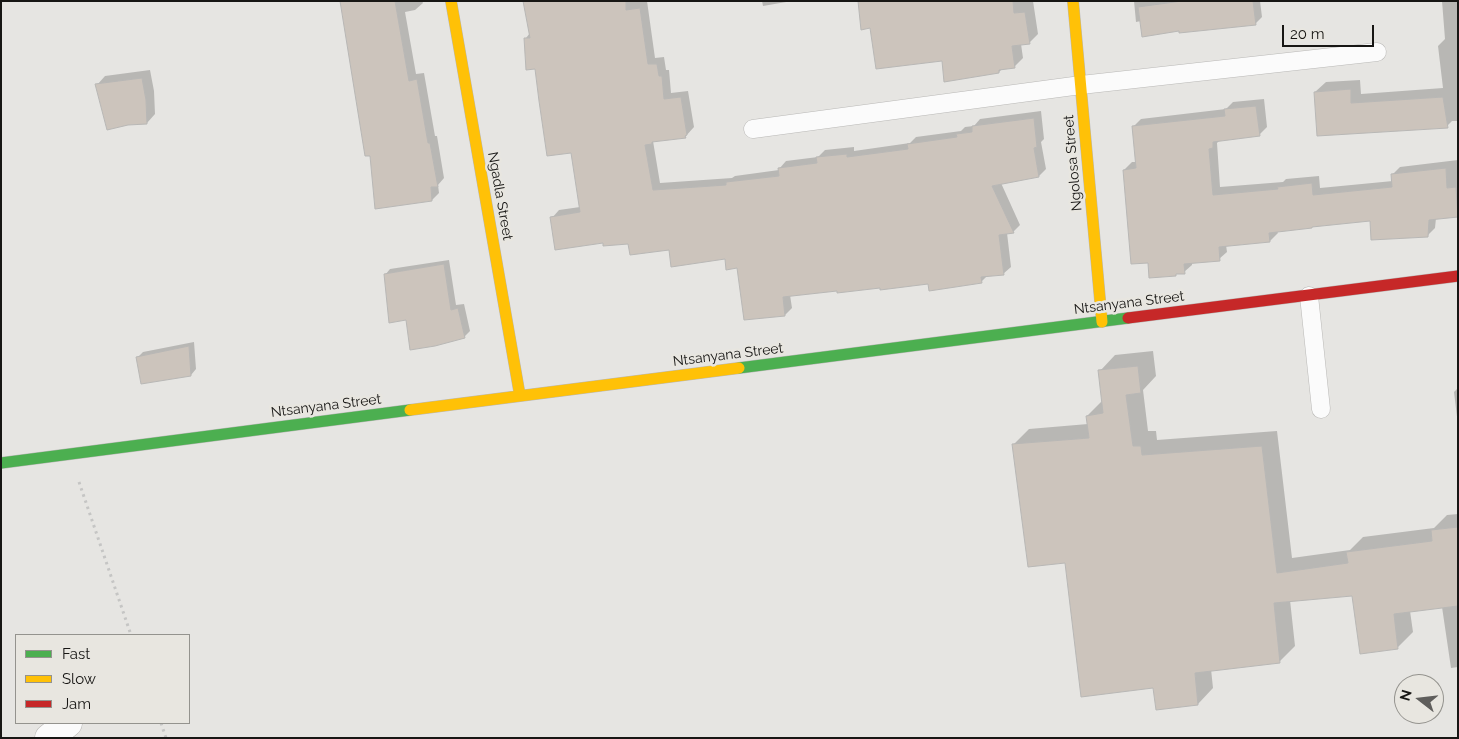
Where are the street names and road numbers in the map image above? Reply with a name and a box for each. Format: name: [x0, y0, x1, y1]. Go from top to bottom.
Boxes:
street label: Ngolosa Street: [1060, 114, 1086, 212]
street label: Ngadla Street: [484, 150, 516, 242]
street label: Ntsanyana Street: [1073, 288, 1185, 318]
street label: Ntsanyana Street: [672, 340, 784, 370]
street label: Ntsanyana Street: [270, 391, 382, 421]

